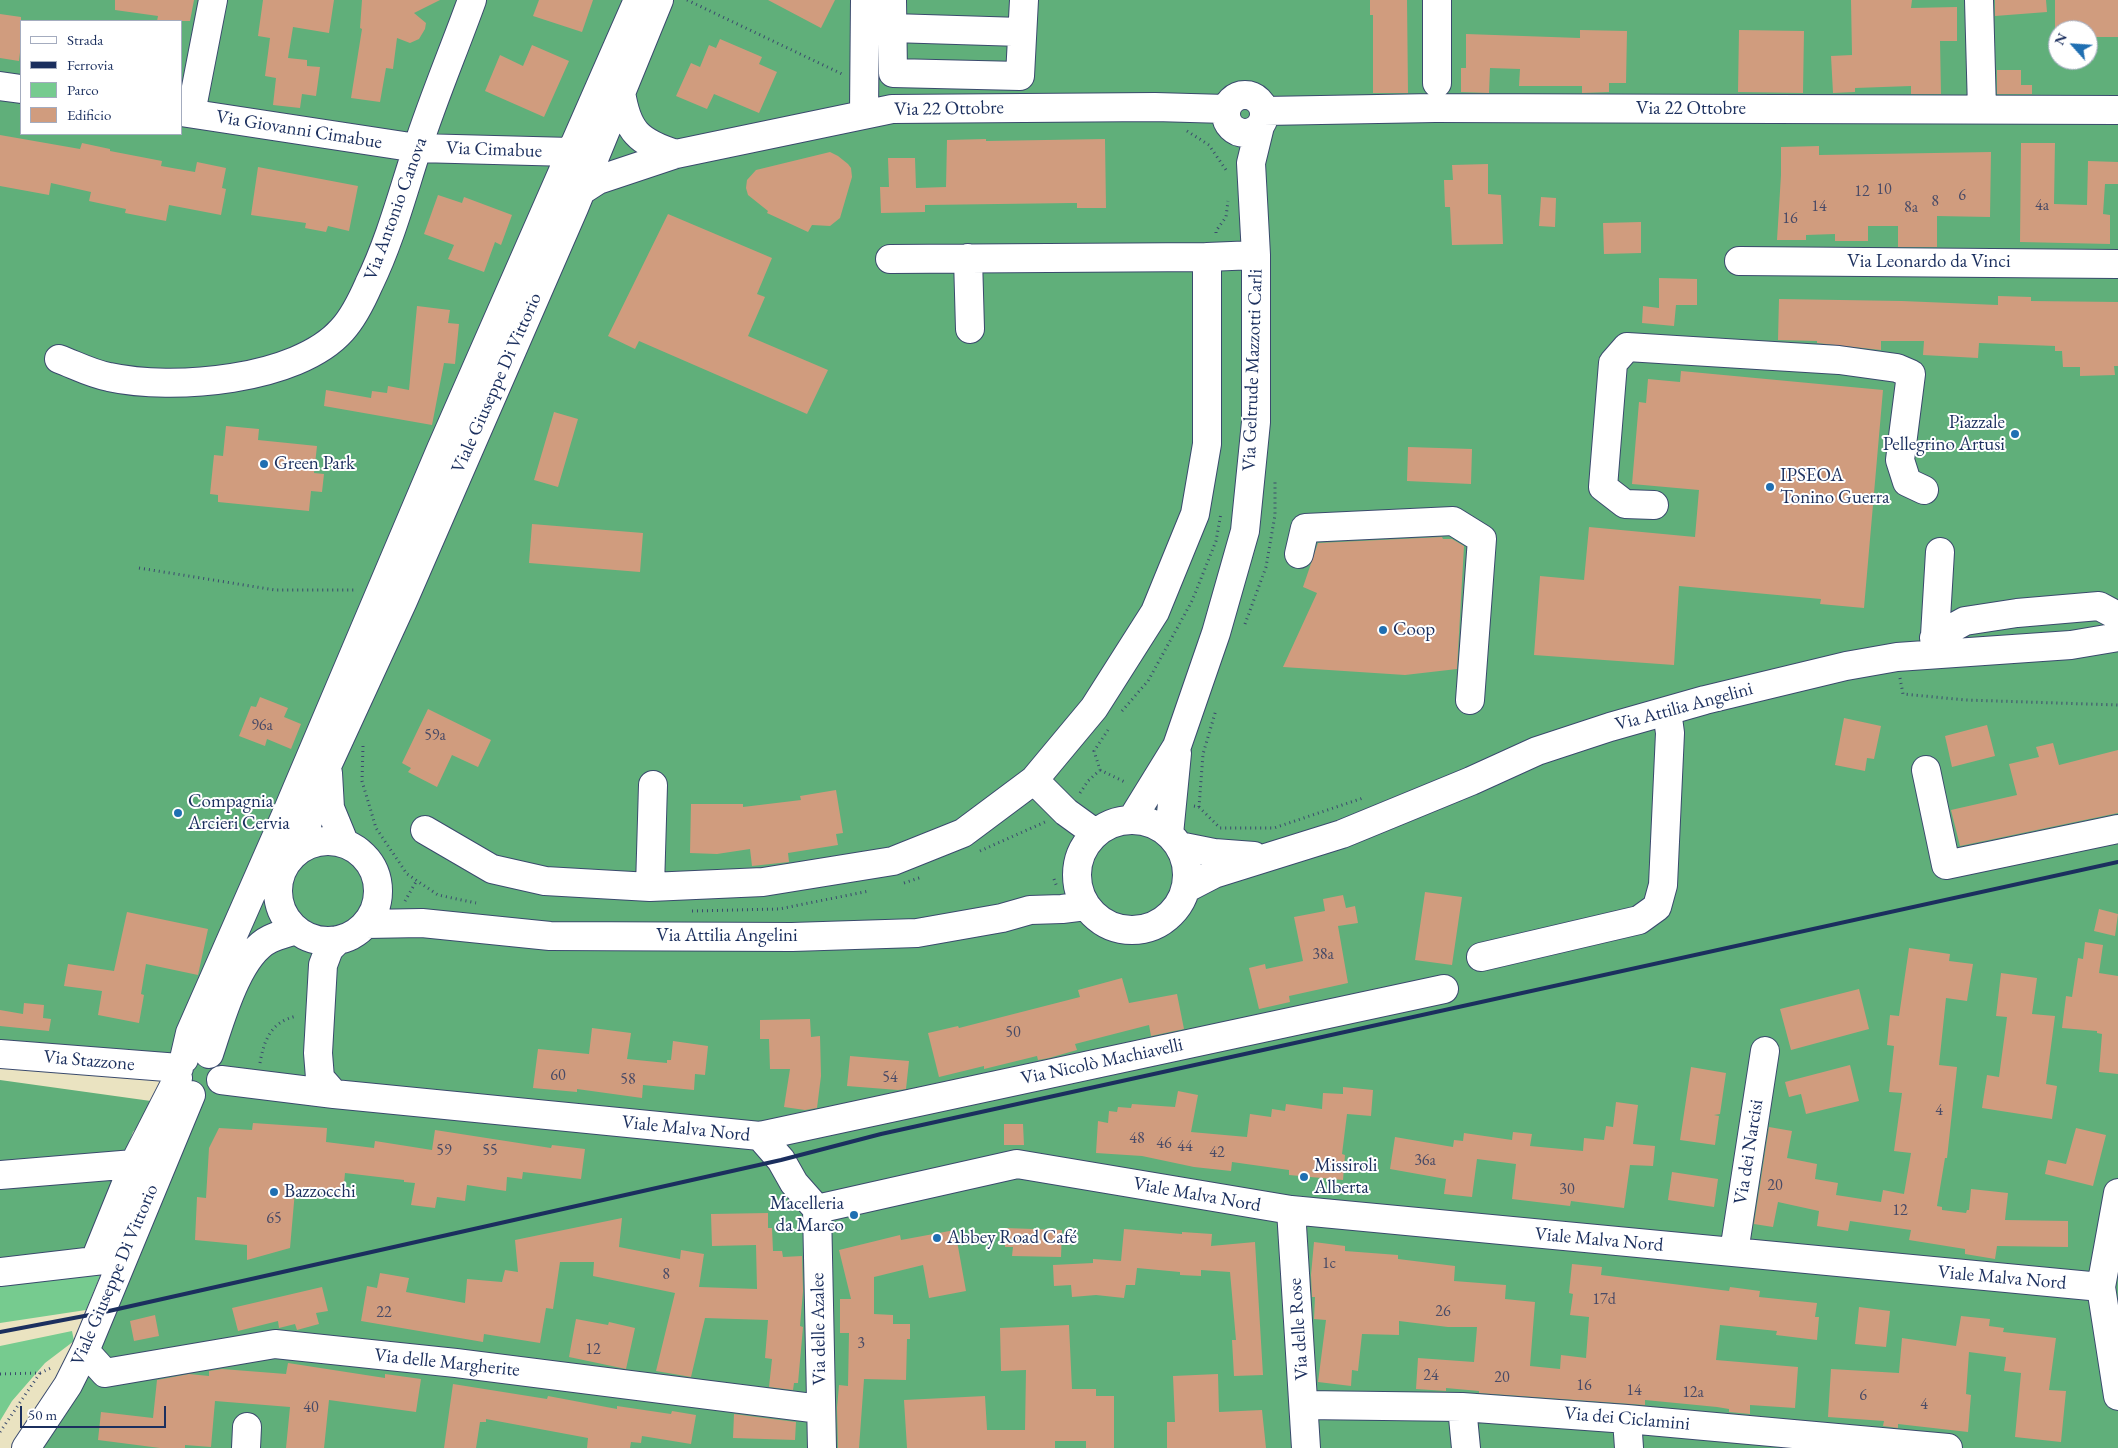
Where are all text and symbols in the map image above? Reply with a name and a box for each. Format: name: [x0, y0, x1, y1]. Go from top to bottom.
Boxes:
legend: [20, 20, 182, 135]
north arrow: [2048, 20, 2098, 70]
text: Strada: [67, 30, 103, 49]
text: N: [2050, 30, 2071, 48]
text: Ferrovia: [67, 55, 114, 74]
text: Parco: [67, 80, 99, 99]
street label: Via 22 Ottobre: [894, 97, 1004, 121]
street label: Via 22 Ottobre: [1636, 98, 1746, 120]
text: Edificio: [67, 105, 111, 124]
street label: Via Giovanni Cimabue: [214, 106, 384, 154]
street label: Via Antonio Canova: [360, 134, 432, 284]
street label: Via Cimabue: [446, 137, 542, 163]
house number: 10: [1876, 180, 1892, 200]
house number: 12: [1854, 182, 1870, 202]
house number: 6: [1958, 186, 1966, 206]
house number: 8: [1931, 192, 1939, 212]
house number: 4a: [2035, 196, 2049, 216]
house number: 14: [1811, 197, 1827, 217]
house number: 8a: [1904, 198, 1918, 218]
house number: 16: [1782, 209, 1798, 229]
street label: Via Leonardo da Vinci: [1847, 251, 2011, 273]
street label: Via Geltrude Mazzotti Carli: [1238, 269, 1268, 471]
street label: Viale Giuseppe Di Vittorio: [447, 289, 547, 477]
place label: Piazzale Pellegrino Artusi: [1883, 412, 2005, 456]
marker: Piazzale Pellegrino Artusi: [2009, 428, 2021, 440]
place label: Green Park: [274, 453, 355, 475]
marker: Green Park: [258, 458, 270, 470]
place label: IPSEOA Tonino Guerra: [1780, 465, 1890, 509]
marker: IPSEOA Tonino Guerra: [1764, 481, 1776, 493]
place label: Coop: [1393, 619, 1435, 641]
marker: Coop: [1377, 624, 1389, 636]
street label: Via Attilia Angelini: [1613, 678, 1755, 736]
house number: 96a: [251, 716, 273, 736]
house number: 59a: [424, 726, 446, 746]
place label: Compagnia Arcieri Cervia: [188, 791, 290, 835]
marker: Compagnia Arcieri Cervia: [172, 807, 184, 819]
street label: Via Attilia Angelini: [656, 925, 798, 947]
house number: 38a: [1312, 945, 1334, 965]
house number: 50: [1005, 1023, 1021, 1043]
street label: Via Nicolò Machiavelli: [1019, 1034, 1185, 1090]
street label: Via Stazzone: [42, 1046, 136, 1076]
house number: 60: [550, 1066, 566, 1086]
house number: 54: [882, 1068, 898, 1088]
house number: 58: [620, 1070, 636, 1090]
street label: Via dei Narcisi: [1729, 1098, 1769, 1206]
house number: 4: [1935, 1101, 1943, 1121]
street label: Viale Malva Nord: [621, 1111, 751, 1147]
house number: 48: [1129, 1129, 1145, 1149]
house number: 46: [1156, 1134, 1172, 1154]
house number: 44: [1177, 1137, 1193, 1157]
house number: 59: [436, 1141, 452, 1161]
house number: 55: [482, 1141, 498, 1161]
house number: 42: [1209, 1143, 1225, 1163]
house number: 36a: [1414, 1151, 1436, 1171]
place label: Missiroli Alberta: [1314, 1155, 1377, 1199]
marker: Missiroli Alberta: [1298, 1171, 1310, 1183]
street label: Viale Malva Nord: [1131, 1173, 1263, 1217]
house number: 20: [1767, 1176, 1783, 1196]
house number: 30: [1559, 1180, 1575, 1200]
street label: Viale Giuseppe Di Vittorio: [66, 1181, 164, 1369]
place label: Bazzocchi: [284, 1181, 356, 1203]
marker: Bazzocchi: [268, 1186, 280, 1198]
place label: Macelleria da Marco: [770, 1193, 844, 1237]
house number: 12: [1892, 1201, 1908, 1221]
house number: 65: [266, 1209, 282, 1229]
marker: Macelleria da Marco: [848, 1209, 860, 1221]
street label: Viale Malva Nord: [1534, 1223, 1664, 1257]
place label: Abbey Road Café: [947, 1227, 1077, 1249]
marker: Abbey Road Café: [931, 1232, 943, 1244]
house number: 1c: [1322, 1254, 1336, 1274]
street label: Viale Malva Nord: [1937, 1261, 2067, 1295]
house number: 8: [662, 1265, 670, 1285]
street label: Via delle Azalee: [807, 1273, 831, 1385]
street label: Via delle Rose: [1284, 1277, 1314, 1381]
house number: 17d: [1592, 1290, 1616, 1310]
house number: 26: [1435, 1302, 1451, 1322]
house number: 22: [376, 1303, 392, 1323]
house number: 3: [857, 1334, 865, 1354]
house number: 12: [585, 1340, 601, 1360]
street label: Via delle Margherite: [373, 1344, 521, 1382]
house number: 24: [1423, 1366, 1439, 1386]
house number: 20: [1494, 1368, 1510, 1388]
house number: 16: [1576, 1376, 1592, 1396]
house number: 14: [1626, 1381, 1642, 1401]
house number: 12a: [1682, 1383, 1704, 1403]
house number: 6: [1859, 1386, 1867, 1406]
house number: 4: [1920, 1395, 1928, 1415]
scale bar: [22, 1396, 169, 1428]
house number: 40: [303, 1398, 319, 1418]
street label: Via dei Ciclamini: [1563, 1402, 1691, 1436]
text: 50 m: [28, 1405, 57, 1424]

